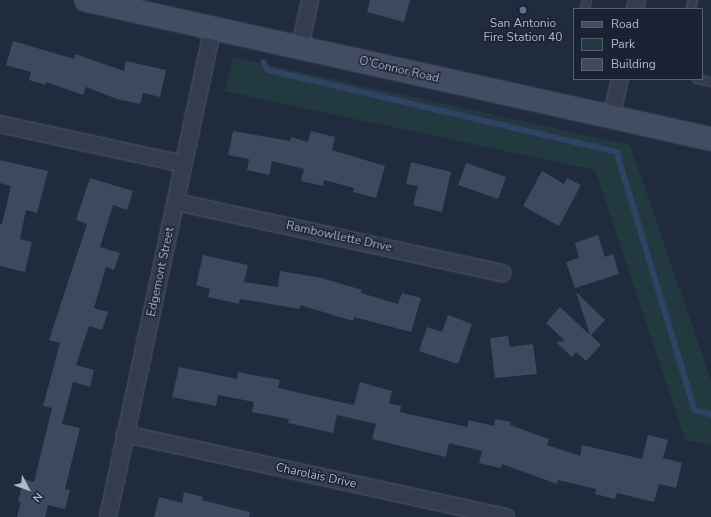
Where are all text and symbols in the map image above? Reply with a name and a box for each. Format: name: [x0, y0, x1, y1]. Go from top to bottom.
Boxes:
marker: San Antonio Fire Station 40: [518, 5, 528, 15]
legend: [573, 8, 703, 80]
text: Road: [611, 16, 639, 32]
place label: San Antonio Fire Station 40: [484, 17, 562, 45]
text: Park: [611, 36, 635, 52]
street label: O'Connor Road: [358, 54, 440, 86]
text: Building: [611, 56, 656, 72]
street label: Rambowllette Drive: [285, 219, 393, 255]
street label: Edgemont Street: [144, 226, 178, 318]
street label: Charolais Drive: [274, 460, 358, 492]
north arrow: [8, 469, 48, 509]
text: N: [29, 489, 46, 505]

